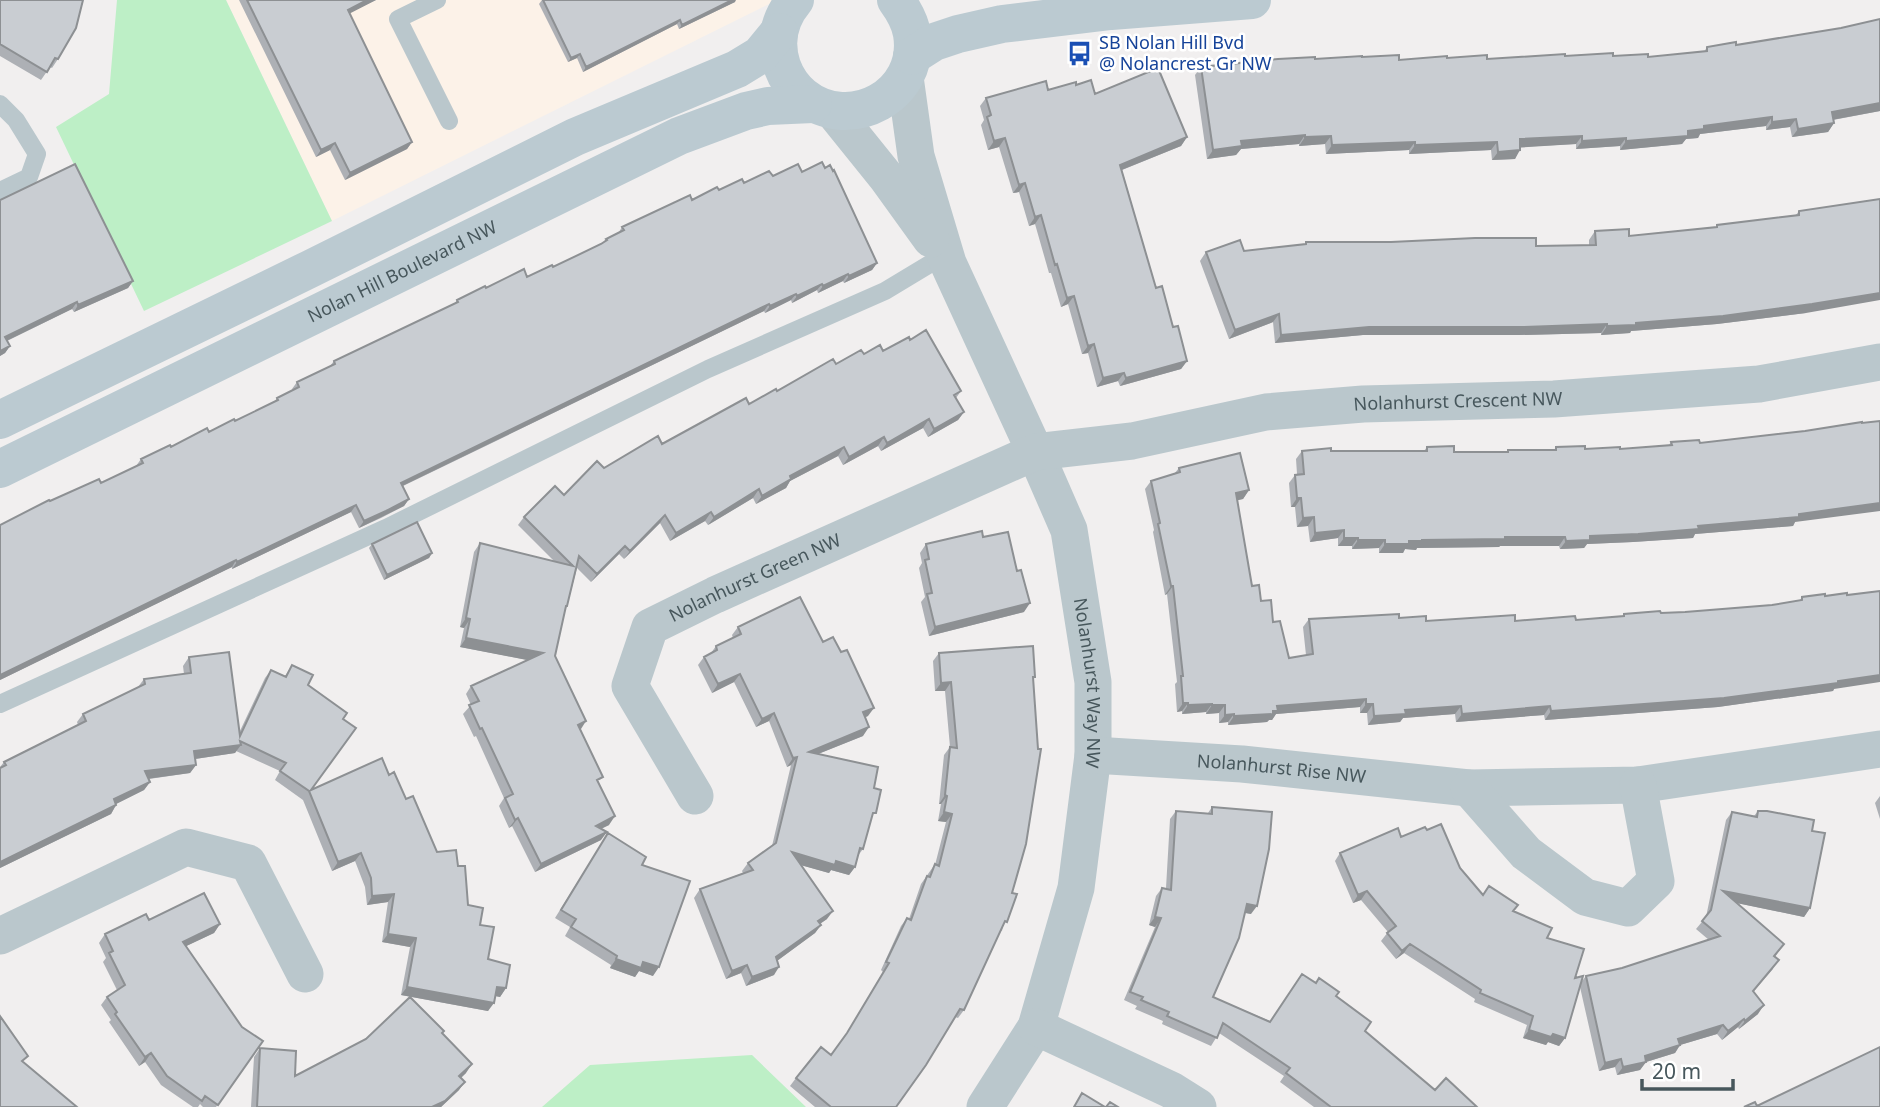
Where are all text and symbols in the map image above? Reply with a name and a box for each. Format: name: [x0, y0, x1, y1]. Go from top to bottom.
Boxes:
place label: SB Nolan Hill Bvd @ Nolancrest Gr NW: [1099, 30, 1272, 75]
bus stop icon: SB Nolan Hill Bvd @ Nolancrest Gr NW: [1065, 39, 1093, 67]
street label: Nolan Hill Boulevard NW: [303, 214, 501, 327]
street label: Nolanhurst Crescent NW: [1353, 386, 1563, 416]
street label: Nolanhurst Green NW: [665, 527, 845, 627]
street label: Nolanhurst Way NW: [1069, 596, 1106, 770]
street label: Nolanhurst Rise NW: [1196, 748, 1368, 788]
scale bar: [1642, 1048, 1733, 1092]
text: 20 m: [1652, 1057, 1701, 1085]

